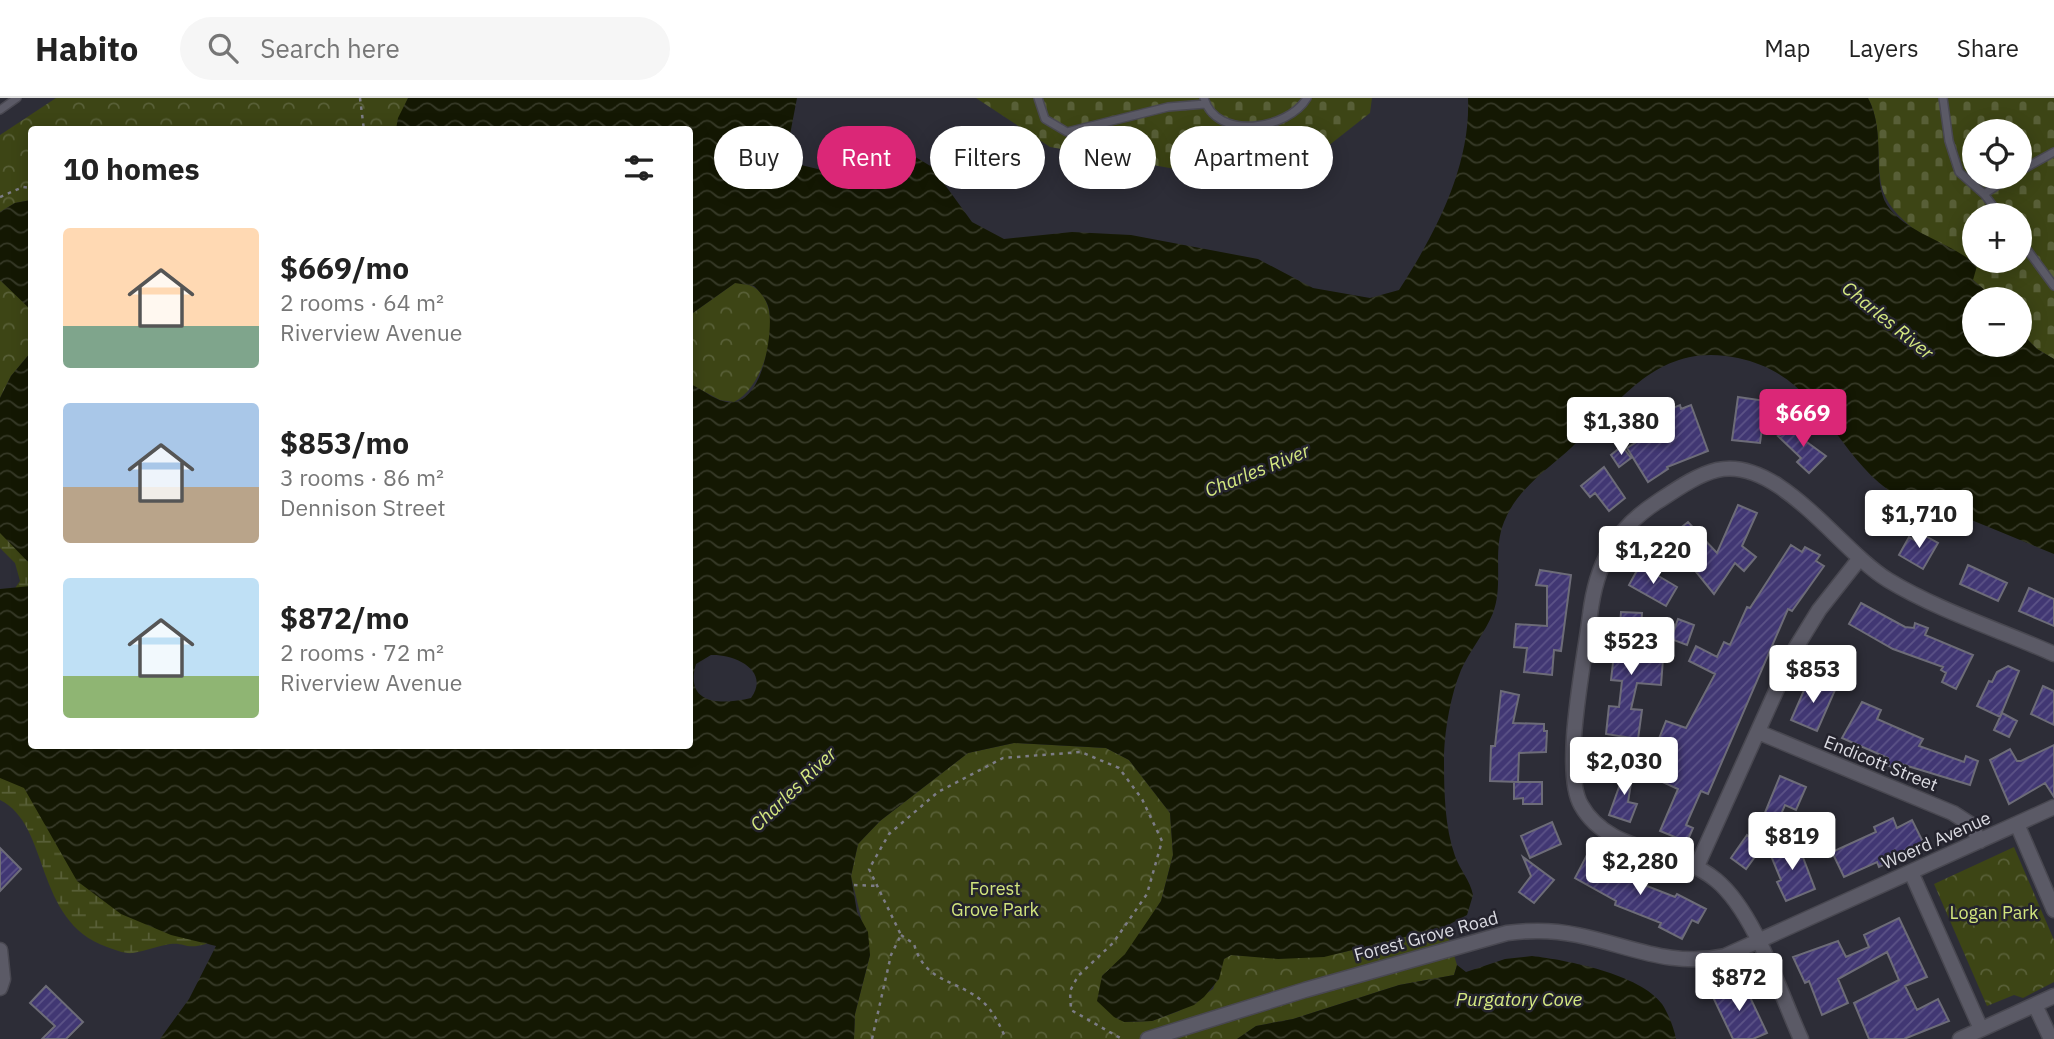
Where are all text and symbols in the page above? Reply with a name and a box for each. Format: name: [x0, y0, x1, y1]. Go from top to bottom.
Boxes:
search box: [180, 17, 670, 80]
text: Habito: [35, 27, 138, 70]
icon: search: [204, 29, 242, 67]
text: Search here: [260, 31, 400, 65]
text: Map: [1764, 32, 1811, 64]
text: Layers: [1849, 32, 1919, 64]
text: Share: [1957, 32, 2019, 64]
map controls: [1962, 119, 2032, 357]
button: locate: [1962, 119, 2032, 189]
chip: Buy: [714, 126, 803, 189]
chip: Rent: [817, 126, 916, 189]
chip: Filters: [930, 126, 1045, 189]
chip: New: [1059, 126, 1156, 189]
chip: Apartment: [1170, 126, 1333, 189]
text: 10 homes: [63, 149, 200, 188]
icon: filters: [620, 149, 658, 187]
button: +: [1962, 203, 2032, 273]
text: $669/mo: [280, 248, 409, 287]
icon: home: [119, 256, 203, 340]
water label: Charles River: [1837, 276, 1939, 365]
text: 2 rooms · 64 m²: [280, 287, 444, 317]
button: −: [1962, 287, 2032, 357]
text: Riverview Avenue: [280, 317, 462, 347]
pin: $669: [1762, 390, 1844, 449]
text: $669: [1775, 397, 1831, 427]
pin: $1,380: [1564, 398, 1678, 457]
text: $1,380: [1583, 405, 1659, 435]
text: $853/mo: [280, 423, 409, 462]
icon: home: [119, 431, 203, 515]
water label: Charles River: [1201, 438, 1314, 502]
text: 3 rooms · 86 m²: [280, 462, 444, 492]
pin: $1,710: [1862, 490, 1976, 550]
text: Dennison Street: [280, 492, 446, 522]
text: $1,710: [1881, 498, 1957, 528]
pin: $1,220: [1596, 526, 1710, 586]
text: $1,220: [1615, 534, 1691, 564]
text: $872/mo: [280, 598, 409, 637]
icon: home: [119, 606, 203, 690]
pin: $523: [1590, 618, 1672, 677]
text: $523: [1603, 625, 1659, 655]
text: 2 rooms · 72 m²: [280, 637, 444, 667]
pin: $853: [1772, 646, 1854, 705]
text: $853: [1785, 653, 1841, 683]
text: Riverview Avenue: [280, 667, 462, 697]
street label: Endicott Street: [1821, 730, 1941, 796]
pin: $2,030: [1567, 738, 1681, 797]
water label: Charles River: [745, 741, 842, 836]
text: $2,030: [1586, 745, 1662, 775]
street label: Woerd Avenue: [1878, 806, 1994, 874]
pin: $819: [1751, 812, 1833, 872]
text: $819: [1764, 820, 1820, 850]
pin: $2,280: [1583, 838, 1697, 897]
text: $2,280: [1602, 845, 1678, 875]
park label: Forest Grove Park: [951, 877, 1040, 921]
park label: Logan Park: [1950, 901, 2039, 924]
street label: Forest Grove Road: [1351, 906, 1501, 966]
pin: $872: [1698, 954, 1780, 1013]
text: $872: [1711, 961, 1767, 991]
water label: Purgatory Cove: [1456, 987, 1583, 1011]

